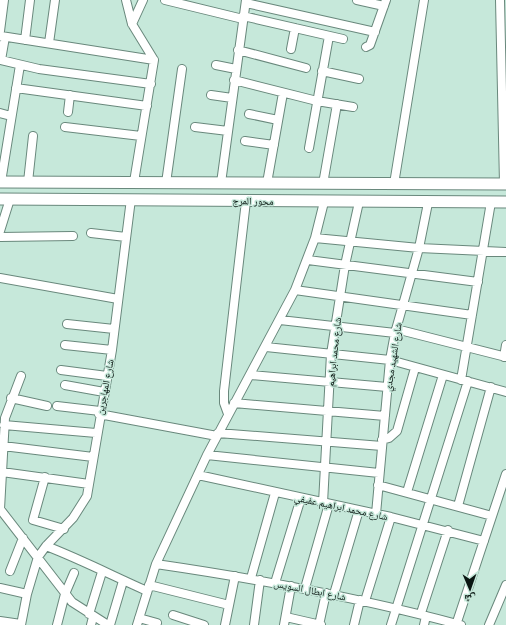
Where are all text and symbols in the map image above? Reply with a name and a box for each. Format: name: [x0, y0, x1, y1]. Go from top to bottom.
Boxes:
street label: محور المرج: [232, 195, 274, 208]
street label: شارع محمد ابراهيم: [325, 316, 345, 387]
street label: شارع الشهيد مجدي: [382, 321, 406, 393]
street label: شارع المهاجرين: [94, 358, 117, 416]
street label: شارع محمد ابراهيم عفيفي: [293, 492, 389, 525]
north arrow: [450, 569, 490, 609]
street label: شارع ابطال السويس: [273, 578, 347, 603]
text: ش: [464, 591, 476, 605]

